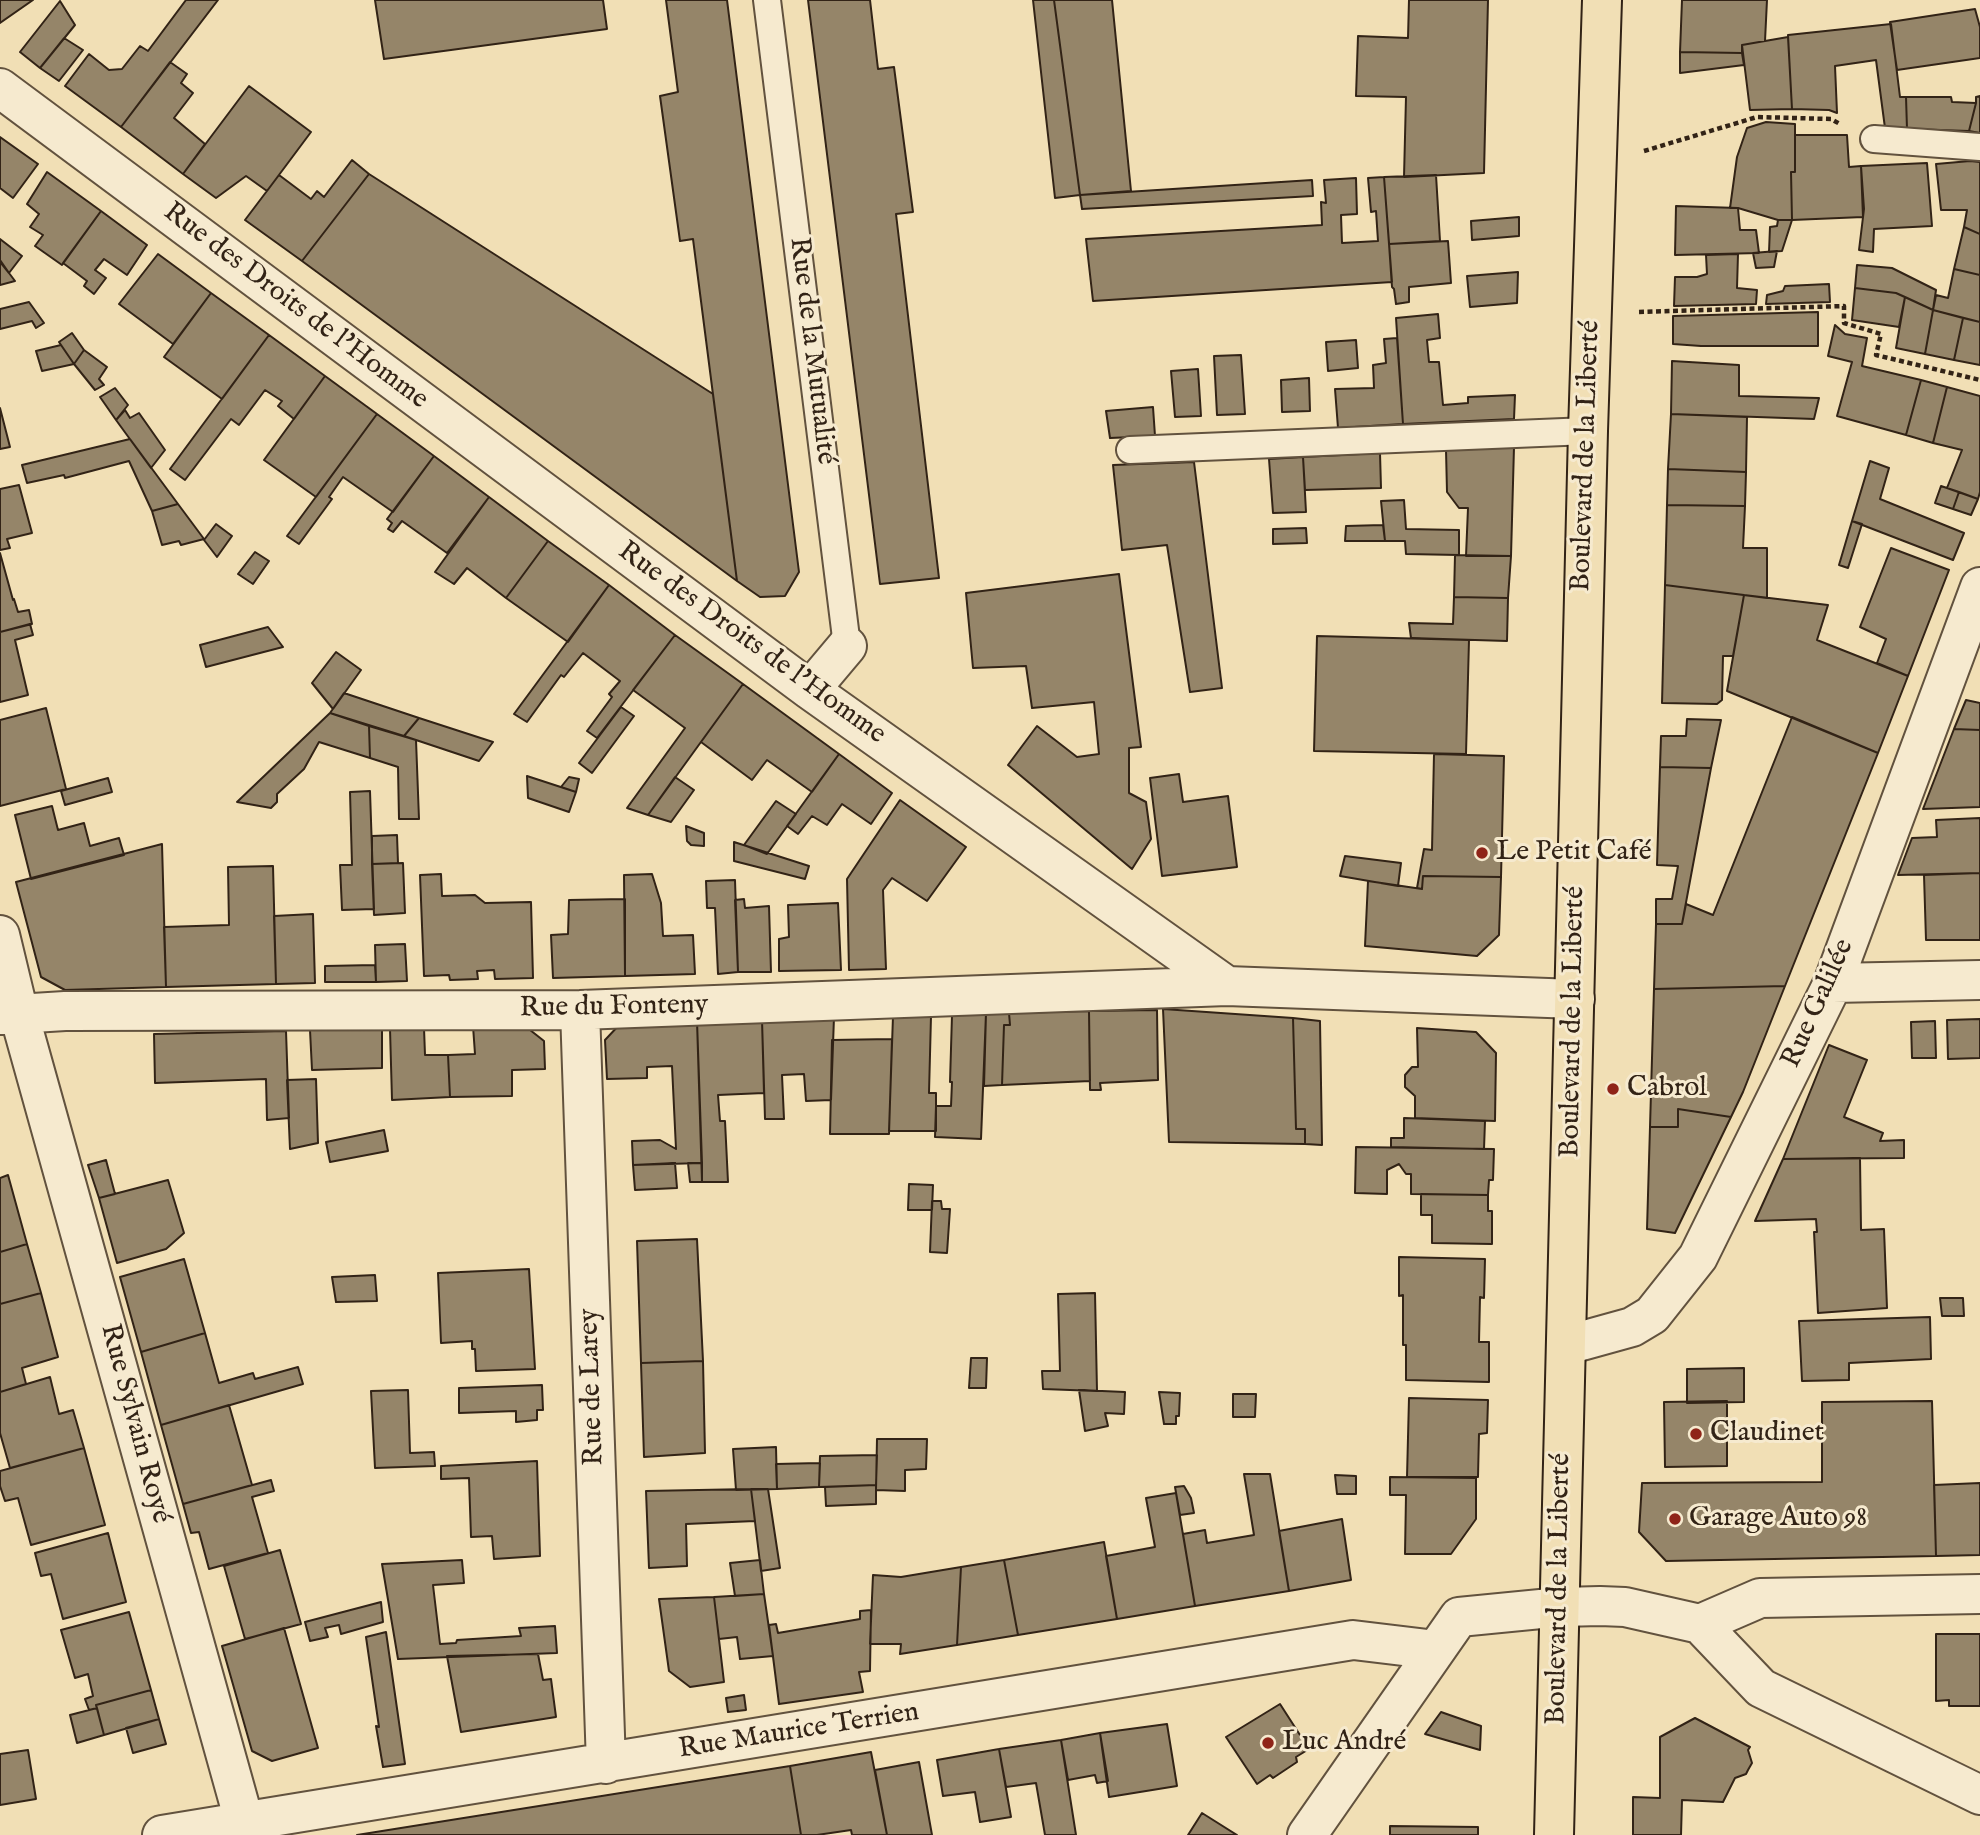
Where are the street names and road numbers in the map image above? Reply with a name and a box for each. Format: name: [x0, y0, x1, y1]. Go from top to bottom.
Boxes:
street label: Rue des Droits de l'Homme: [156, 196, 434, 418]
street label: Rue de la Mutualité: [780, 235, 842, 467]
street label: Boulevard de la Liberté: [1565, 320, 1609, 592]
street label: Rue des Droits de l'Homme: [610, 535, 892, 753]
street label: Boulevard de la Liberté: [1555, 886, 1593, 1158]
street label: Rue Galilée: [1776, 934, 1862, 1074]
street label: Rue du Fonteny: [519, 990, 709, 1026]
street label: Rue de Larey: [573, 1308, 613, 1466]
street label: Rue Sylvain Royé: [91, 1321, 177, 1527]
street label: Boulevard de la Liberté: [1541, 1453, 1579, 1725]
street label: Rue Maurice Terrien: [676, 1696, 922, 1768]

